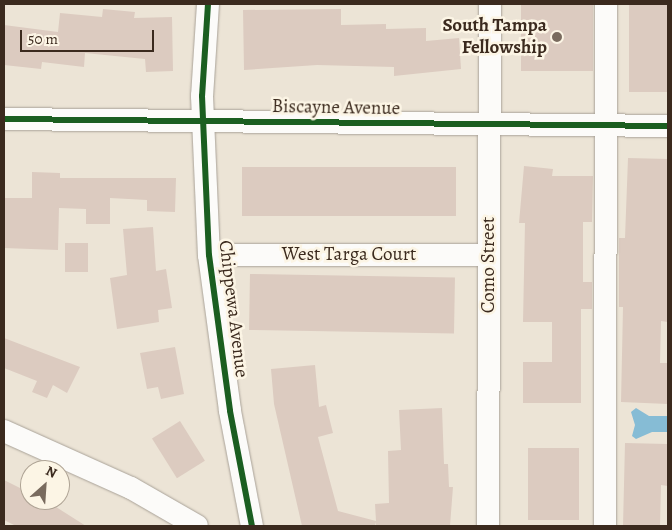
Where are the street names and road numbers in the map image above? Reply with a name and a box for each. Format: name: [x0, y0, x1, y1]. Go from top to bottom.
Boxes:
street label: Biscayne Avenue: [272, 95, 400, 121]
street label: Como Street: [478, 217, 500, 313]
street label: Chippewa Avenue: [213, 239, 253, 379]
street label: West Targa Court: [282, 244, 416, 266]

